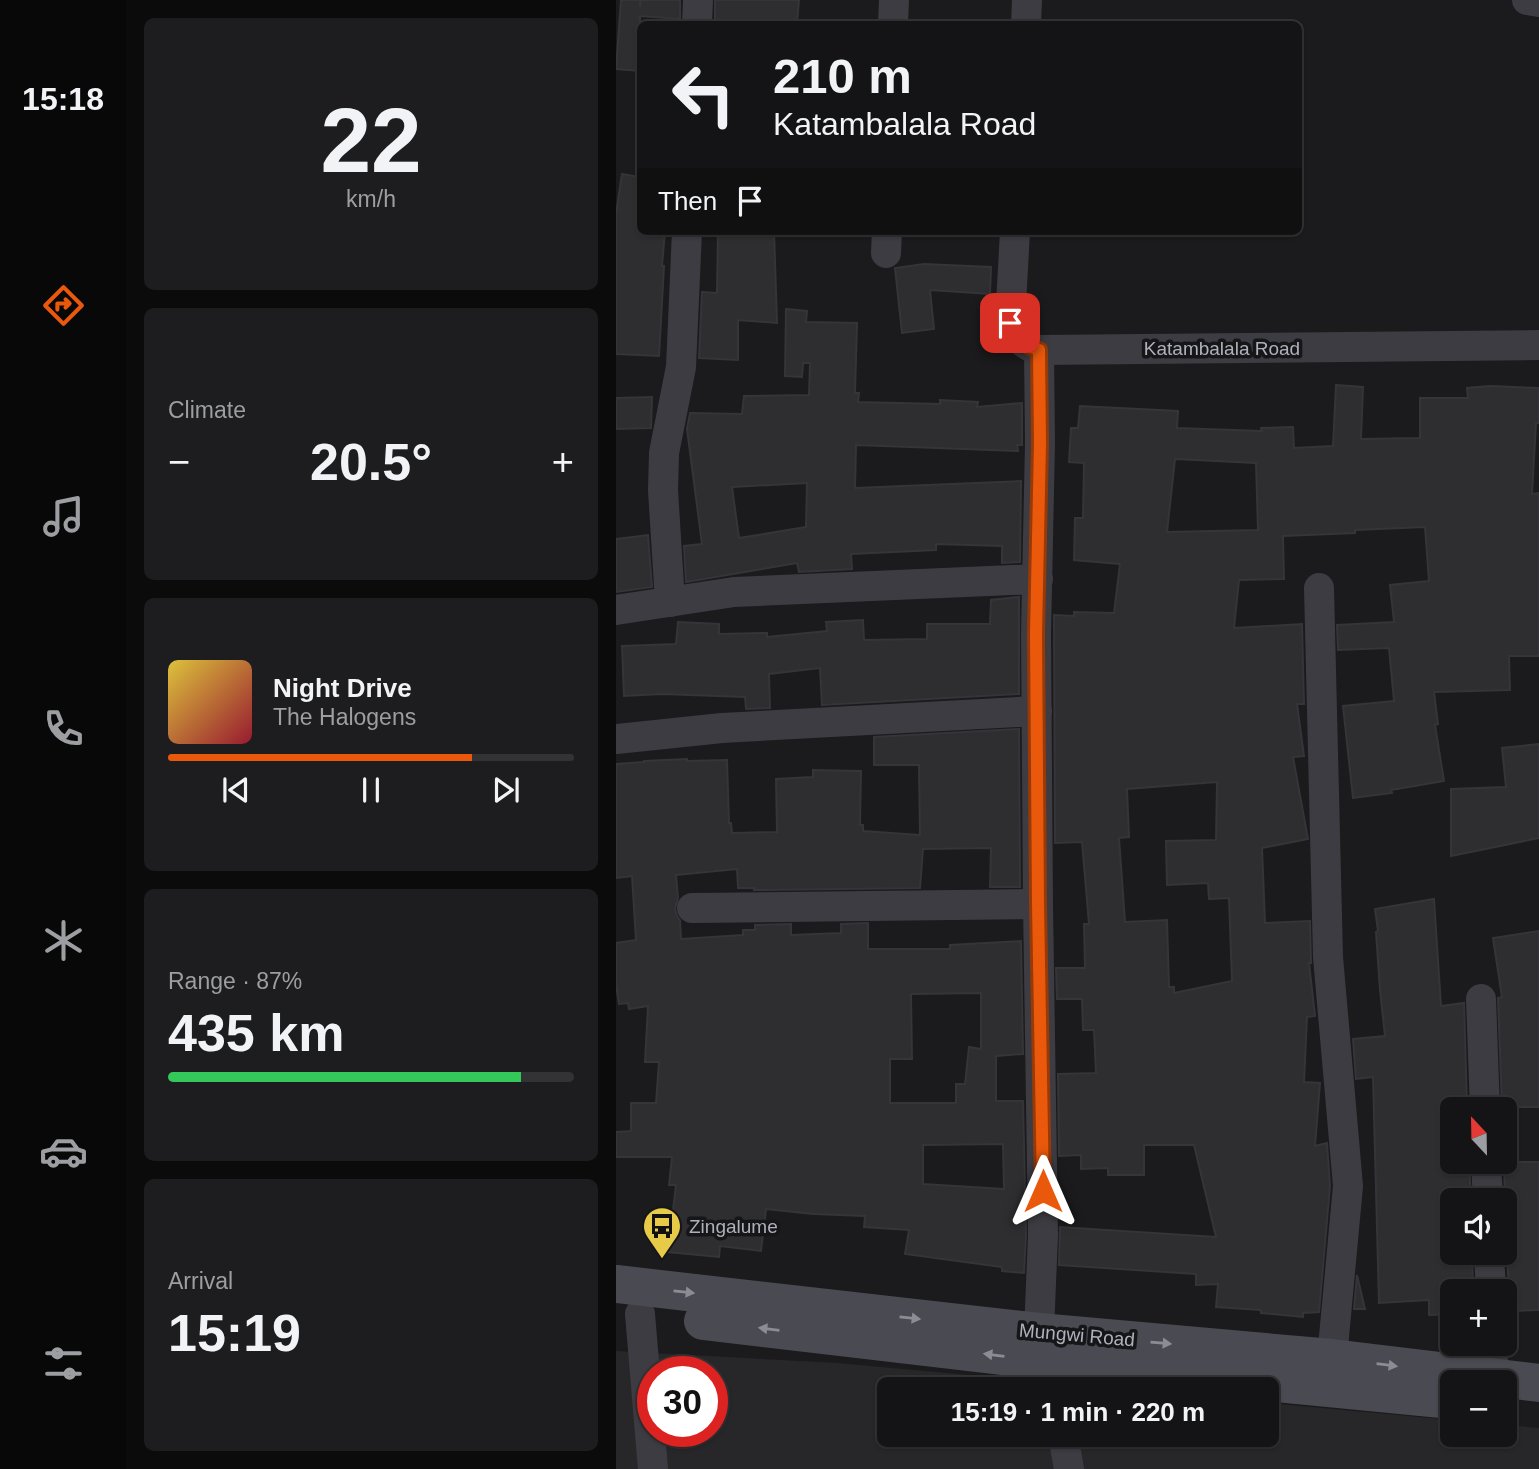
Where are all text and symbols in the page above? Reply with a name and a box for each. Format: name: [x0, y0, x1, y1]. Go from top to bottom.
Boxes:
icon: left: [658, 49, 749, 140]
text: 210 m: [773, 49, 912, 103]
text: 15:18: [22, 81, 104, 117]
text: 22: [320, 90, 422, 191]
text: Katambalala Road: [773, 106, 1036, 142]
icon: arrive: [731, 182, 769, 220]
text: km/h: [346, 186, 396, 212]
text: Then: [658, 186, 717, 216]
icon: directions: [39, 281, 88, 330]
pin: [980, 293, 1040, 353]
icon: arrive: [991, 304, 1029, 342]
street label: Katambalala Road: [1144, 338, 1300, 359]
text: Climate: [168, 397, 246, 423]
text: 20.5°: [310, 433, 432, 491]
text: −: [168, 441, 190, 483]
text: +: [552, 441, 574, 483]
icon: music: [39, 492, 88, 541]
text: Night Drive: [273, 673, 412, 703]
icon: phone: [39, 704, 88, 753]
text: The Halogens: [273, 704, 416, 730]
icon: previous: [217, 771, 255, 809]
icon: pause: [352, 771, 390, 809]
icon: next: [487, 771, 525, 809]
icon: climate: [39, 916, 88, 965]
text: Range · 87%: [168, 968, 302, 994]
text: 435 km: [168, 1004, 344, 1062]
north arrow: [1440, 1097, 1517, 1174]
map controls: [1440, 1097, 1517, 1447]
icon: car: [39, 1127, 88, 1176]
position arrow: [1006, 1154, 1080, 1228]
button: sound: [1440, 1188, 1517, 1265]
bus stop icon: Zingalume: [641, 1205, 683, 1260]
place label: Zingalume: [689, 1216, 778, 1237]
text: Arrival: [168, 1268, 233, 1294]
button: +: [1440, 1279, 1517, 1356]
one-way arrow: [673, 1287, 695, 1298]
text: 15:19: [168, 1304, 301, 1362]
one-way arrow: [899, 1312, 921, 1323]
street label: Mungwi Road: [1018, 1319, 1136, 1351]
one-way arrow: [757, 1323, 779, 1334]
one-way arrow: [1150, 1338, 1172, 1349]
icon: filters: [39, 1339, 88, 1388]
one-way arrow: [983, 1350, 1005, 1361]
speed limit sign: 30: [637, 1356, 728, 1447]
one-way arrow: [1376, 1359, 1398, 1370]
button: −: [1440, 1370, 1517, 1447]
text: 15:19 · 1 min · 220 m: [951, 1397, 1205, 1427]

